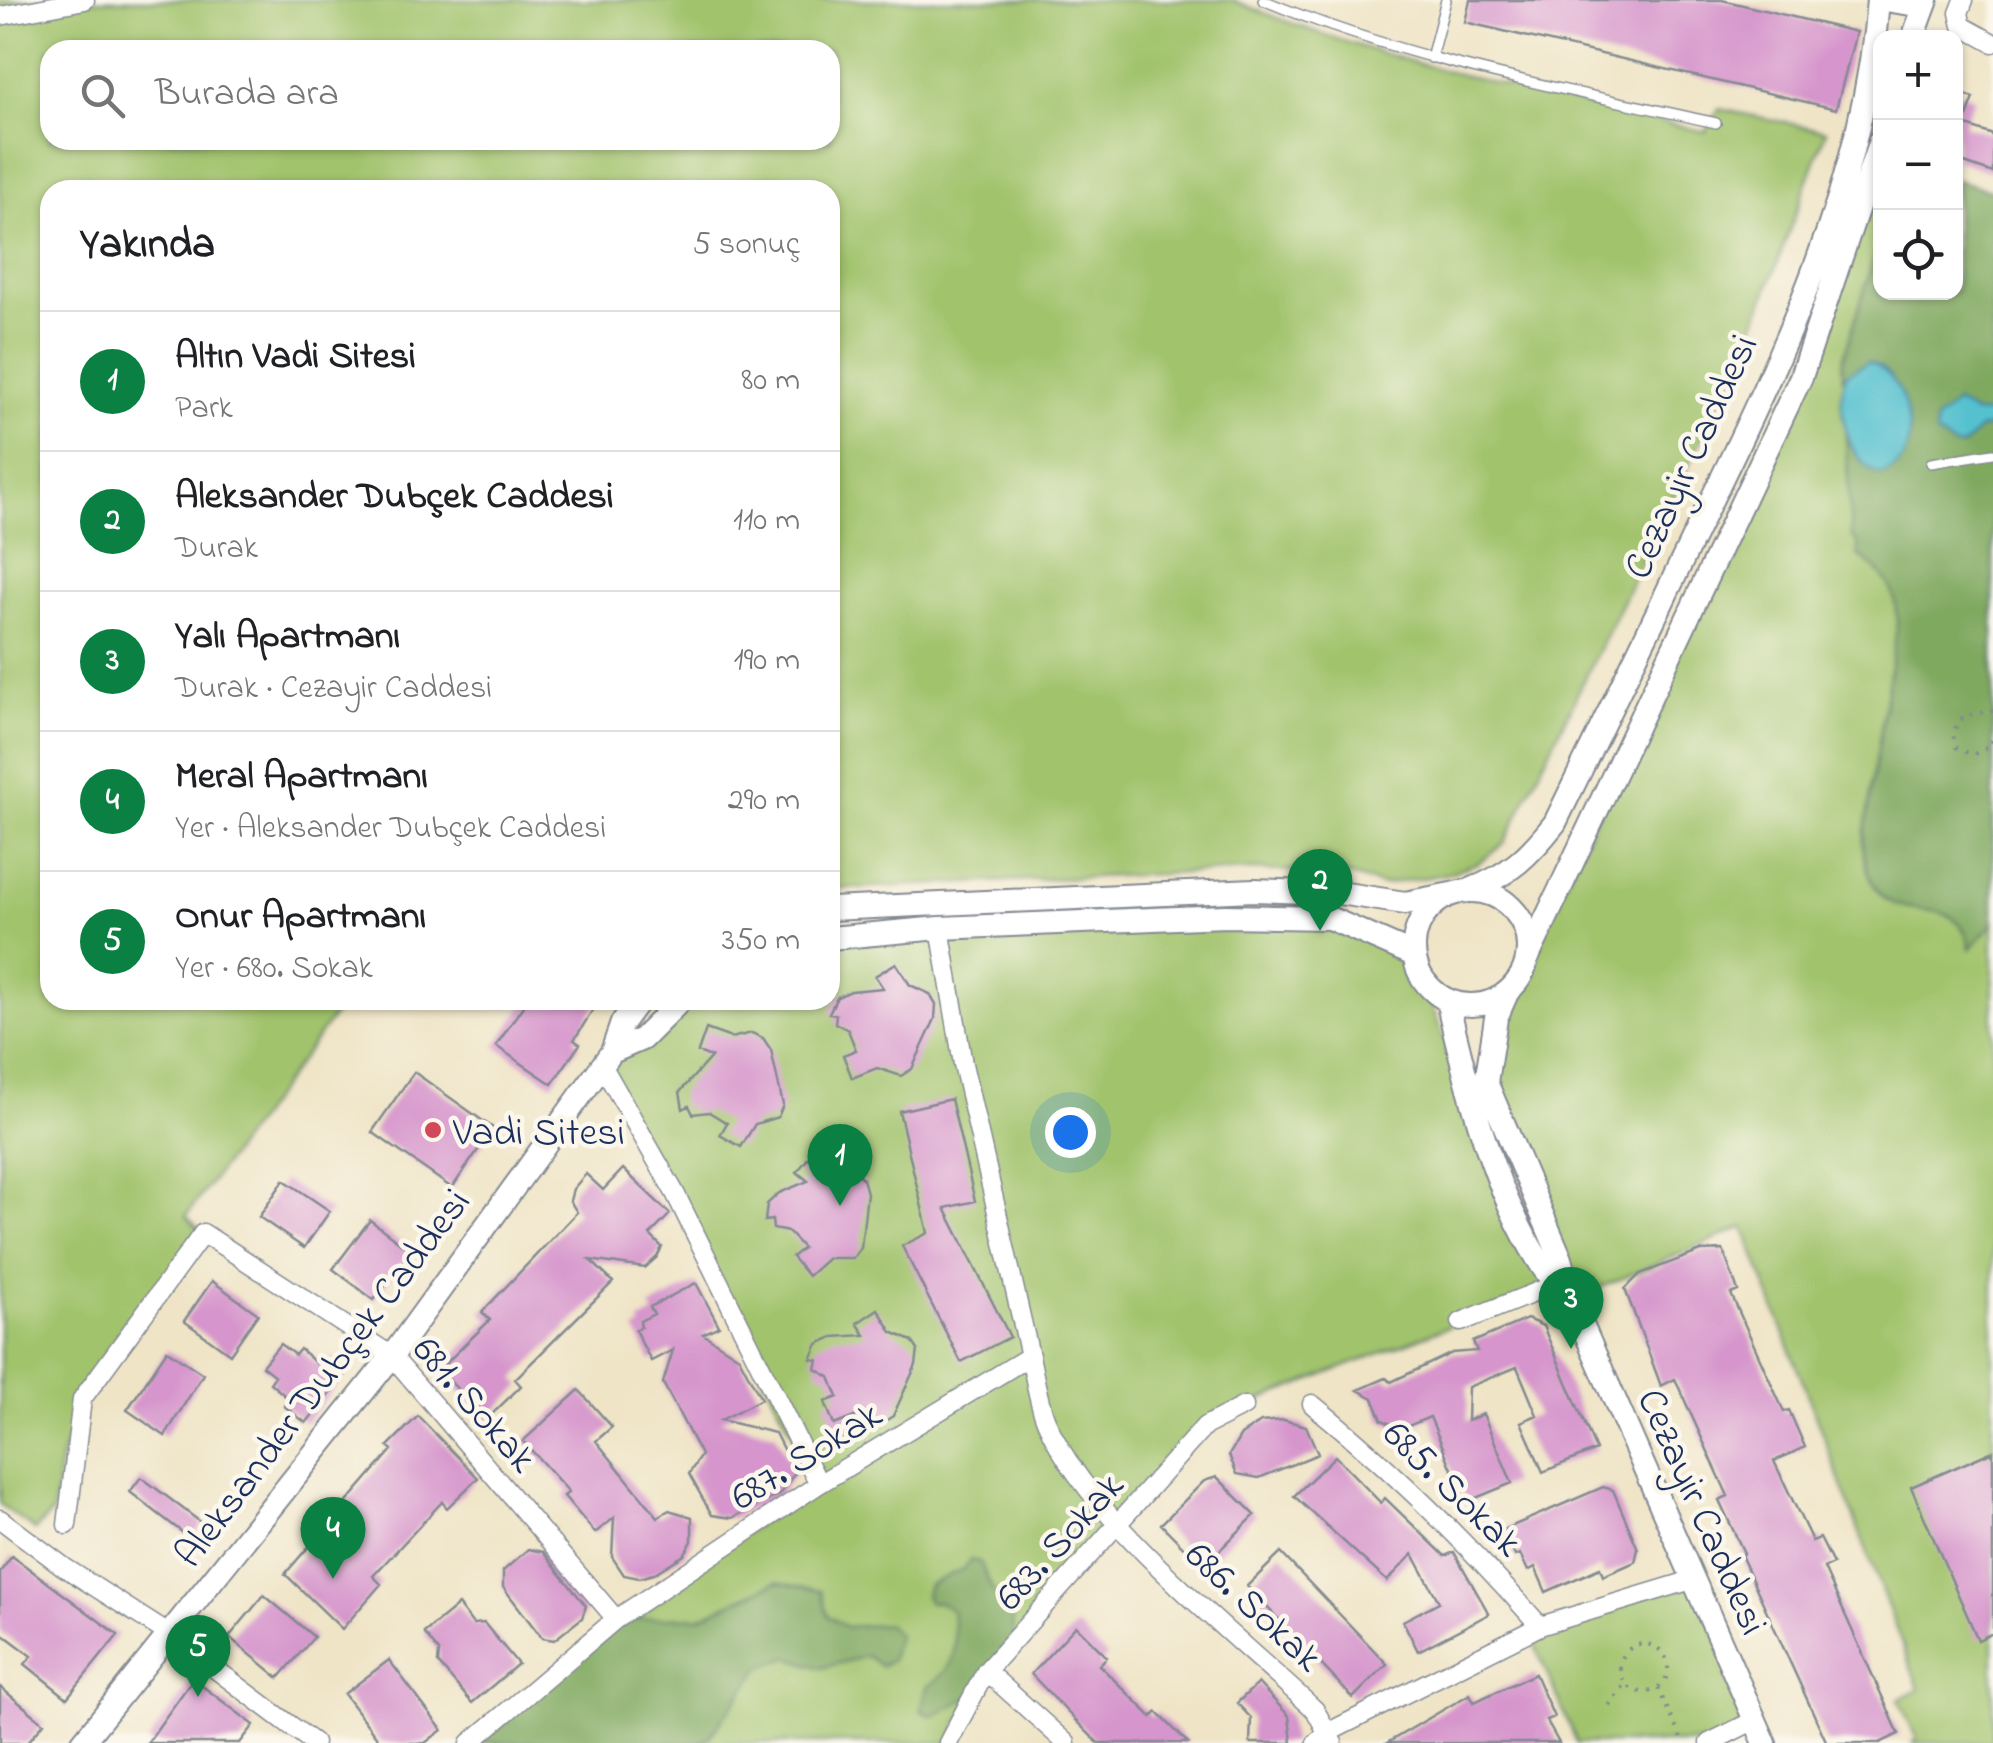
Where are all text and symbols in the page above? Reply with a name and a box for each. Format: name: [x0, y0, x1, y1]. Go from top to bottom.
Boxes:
map controls: [1873, 30, 1963, 300]
button: +: [1873, 30, 1963, 120]
search box: [40, 40, 840, 150]
text: Burada ara: [155, 67, 339, 123]
icon: search: [75, 68, 130, 123]
button: −: [1873, 120, 1963, 210]
button: locate: [1873, 210, 1963, 300]
text: Yakında: [80, 215, 215, 276]
text: 5 sonuç: [693, 222, 800, 269]
street label: Cezayir Caddesi: [1611, 326, 1776, 590]
text: Altın Vadi Sitesi: [175, 330, 416, 386]
text: 1: [107, 358, 118, 405]
text: 80 m: [741, 358, 800, 405]
text: Park: [175, 386, 233, 433]
text: Aleksander Dubçek Caddesi: [175, 470, 614, 526]
text: 2: [105, 498, 120, 545]
text: 110 m: [733, 498, 800, 545]
text: Durak: [175, 526, 258, 573]
text: Yalı Apartmanı: [175, 610, 400, 666]
text: 3: [106, 638, 119, 685]
text: 190 m: [734, 638, 800, 685]
text: Durak · Cezayir Caddesi: [175, 666, 492, 713]
text: Meral Apartmanı: [175, 750, 428, 806]
text: 4: [106, 778, 119, 825]
text: 290 m: [728, 778, 800, 825]
text: Yer · Aleksander Dubçek Caddesi: [175, 806, 606, 853]
pin: 2: [1288, 848, 1352, 931]
text: Onur Apartmanı: [175, 890, 426, 946]
text: 5: [103, 918, 122, 965]
text: 350 m: [722, 918, 800, 965]
text: Yer · 680. Sokak: [175, 946, 373, 993]
place label: Vadi Sitesi: [452, 1105, 625, 1164]
your location: [1045, 1107, 1096, 1158]
marker: Vadi Sitesi: [422, 1119, 444, 1141]
pin: 1: [808, 1124, 872, 1206]
street label: Aleksander Dubçek Caddesi: [162, 1178, 487, 1582]
pin: 3: [1538, 1266, 1604, 1349]
street label: 681. Sokak: [396, 1324, 549, 1488]
street label: Cezayir Caddesi: [1619, 1380, 1781, 1645]
street label: 687. Sokak: [720, 1388, 895, 1528]
street label: 685. Sokak: [1367, 1408, 1535, 1573]
street label: 683. Sokak: [983, 1460, 1140, 1626]
pin: 4: [300, 1496, 366, 1579]
street label: 686. Sokak: [1170, 1529, 1335, 1688]
pin: 5: [166, 1614, 230, 1697]

